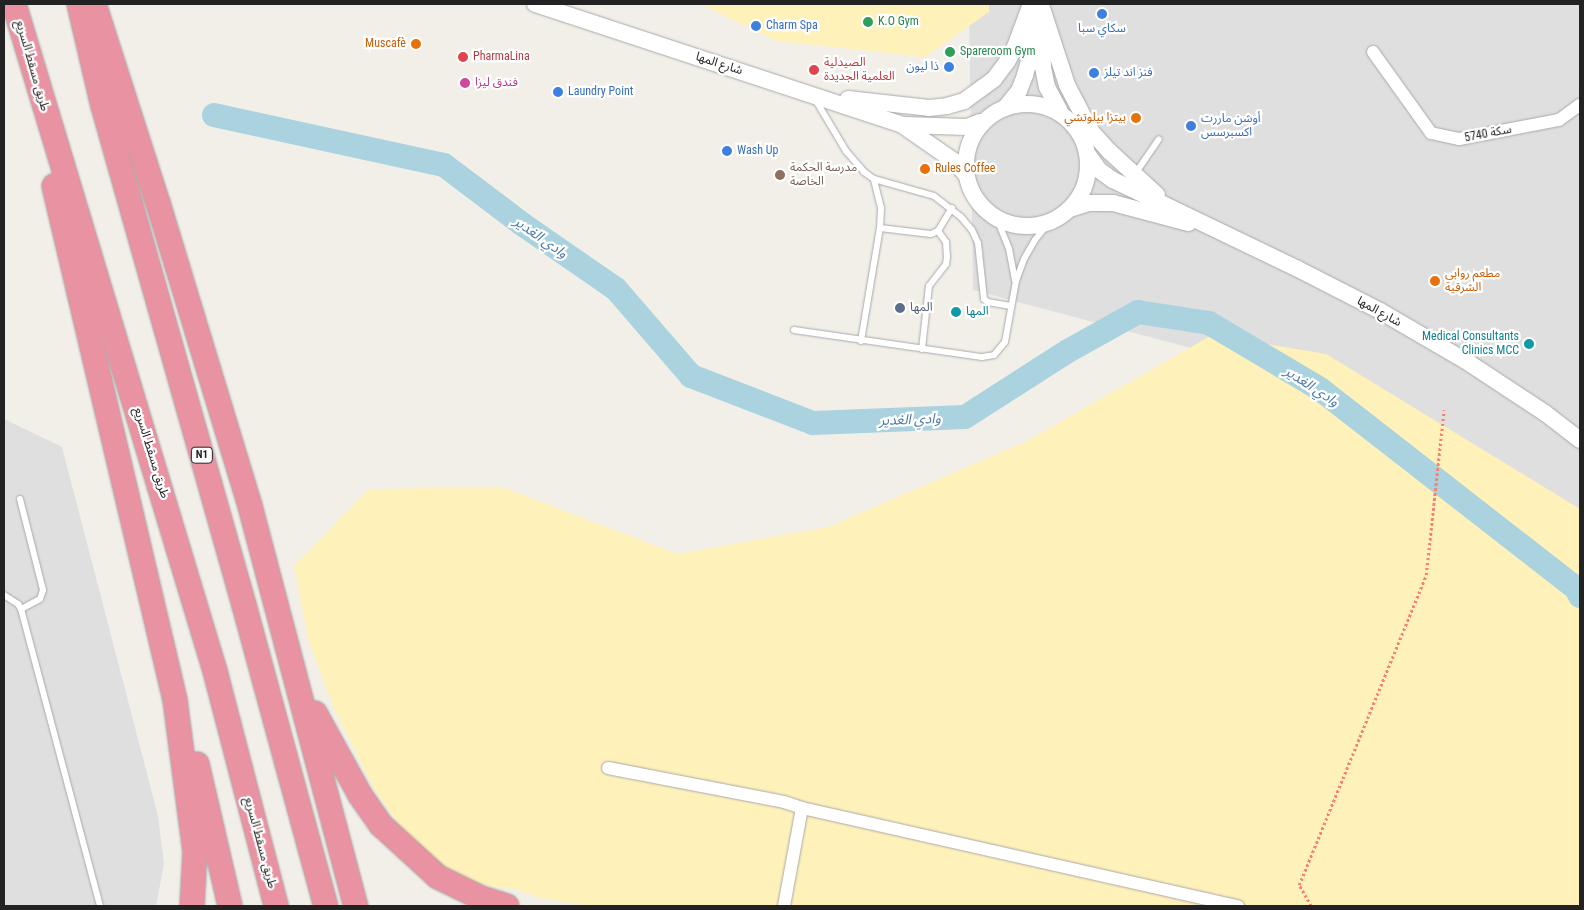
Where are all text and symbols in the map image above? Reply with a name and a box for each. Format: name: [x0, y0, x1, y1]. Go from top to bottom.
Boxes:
marker: سكاي سبا: [1096, 8, 1108, 20]
place label: K.O Gym: [878, 15, 919, 29]
marker: K.O Gym: [862, 16, 874, 28]
street label: طريق مسقط السريع: [12, 19, 52, 113]
place label: Charm Spa: [766, 19, 818, 33]
marker: Charm Spa: [750, 20, 762, 32]
place label: سكاي سبا: [1078, 22, 1126, 36]
place label: Muscafè: [365, 37, 406, 51]
marker: Muscafè: [410, 38, 422, 50]
place label: Spareroom Gym: [960, 45, 1036, 59]
marker: Spareroom Gym: [944, 46, 956, 58]
place label: PharmaLina: [473, 50, 530, 64]
street label: شارع المها: [694, 50, 744, 78]
marker: PharmaLina: [457, 51, 469, 63]
place label: الصيدلية العلمية الجديدة: [824, 56, 895, 84]
place label: ذا ليون: [906, 60, 939, 74]
marker: ذا ليون: [943, 61, 955, 73]
marker: الصيدلية العلمية الجديدة: [808, 64, 820, 76]
place label: فنز اند تيلز: [1104, 66, 1153, 80]
marker: فنز اند تيلز: [1088, 67, 1100, 79]
place label: فندق ليزا: [475, 76, 518, 90]
marker: فندق ليزا: [459, 77, 471, 89]
place label: Laundry Point: [568, 85, 633, 99]
marker: Laundry Point: [552, 86, 564, 98]
place label: بيتزا بيلوتشي: [1064, 111, 1126, 125]
marker: بيتزا بيلوتشي: [1130, 112, 1142, 124]
place label: أوشن ماررت اكسبرسس: [1201, 112, 1261, 140]
marker: أوشن ماررت اكسبرسس: [1185, 120, 1197, 132]
street label: سكة 5740: [1463, 122, 1513, 146]
place label: Wash Up: [737, 144, 778, 158]
marker: Wash Up: [721, 145, 733, 157]
place label: مدرسة الحكمة الخاصة: [790, 161, 857, 189]
place label: Rules Coffee: [935, 162, 995, 176]
marker: Rules Coffee: [919, 163, 931, 175]
marker: مدرسة الحكمة الخاصة: [774, 169, 786, 181]
water label: وادي الغدير: [511, 212, 571, 262]
place label: مطعم روابي الشرقية: [1445, 267, 1500, 295]
marker: مطعم روابي الشرقية: [1429, 275, 1441, 287]
street label: شارع المها: [1354, 294, 1404, 330]
place label: المه‍ا: [910, 301, 932, 315]
marker: المه‍ا: [894, 302, 906, 314]
place label: المها: [966, 305, 988, 319]
marker: المها: [950, 306, 962, 318]
place label: Medical Consultants Clinics MCC: [1422, 330, 1519, 358]
marker: Medical Consultants Clinics MCC: [1523, 338, 1535, 350]
water label: وادي الغدير: [1282, 362, 1342, 410]
street label: طريق مسقط السريع: [130, 406, 172, 500]
water label: وادي الغدير: [879, 410, 941, 428]
road number: N1: [191, 446, 213, 464]
street label: طريق مسقط السريع: [241, 796, 279, 890]

